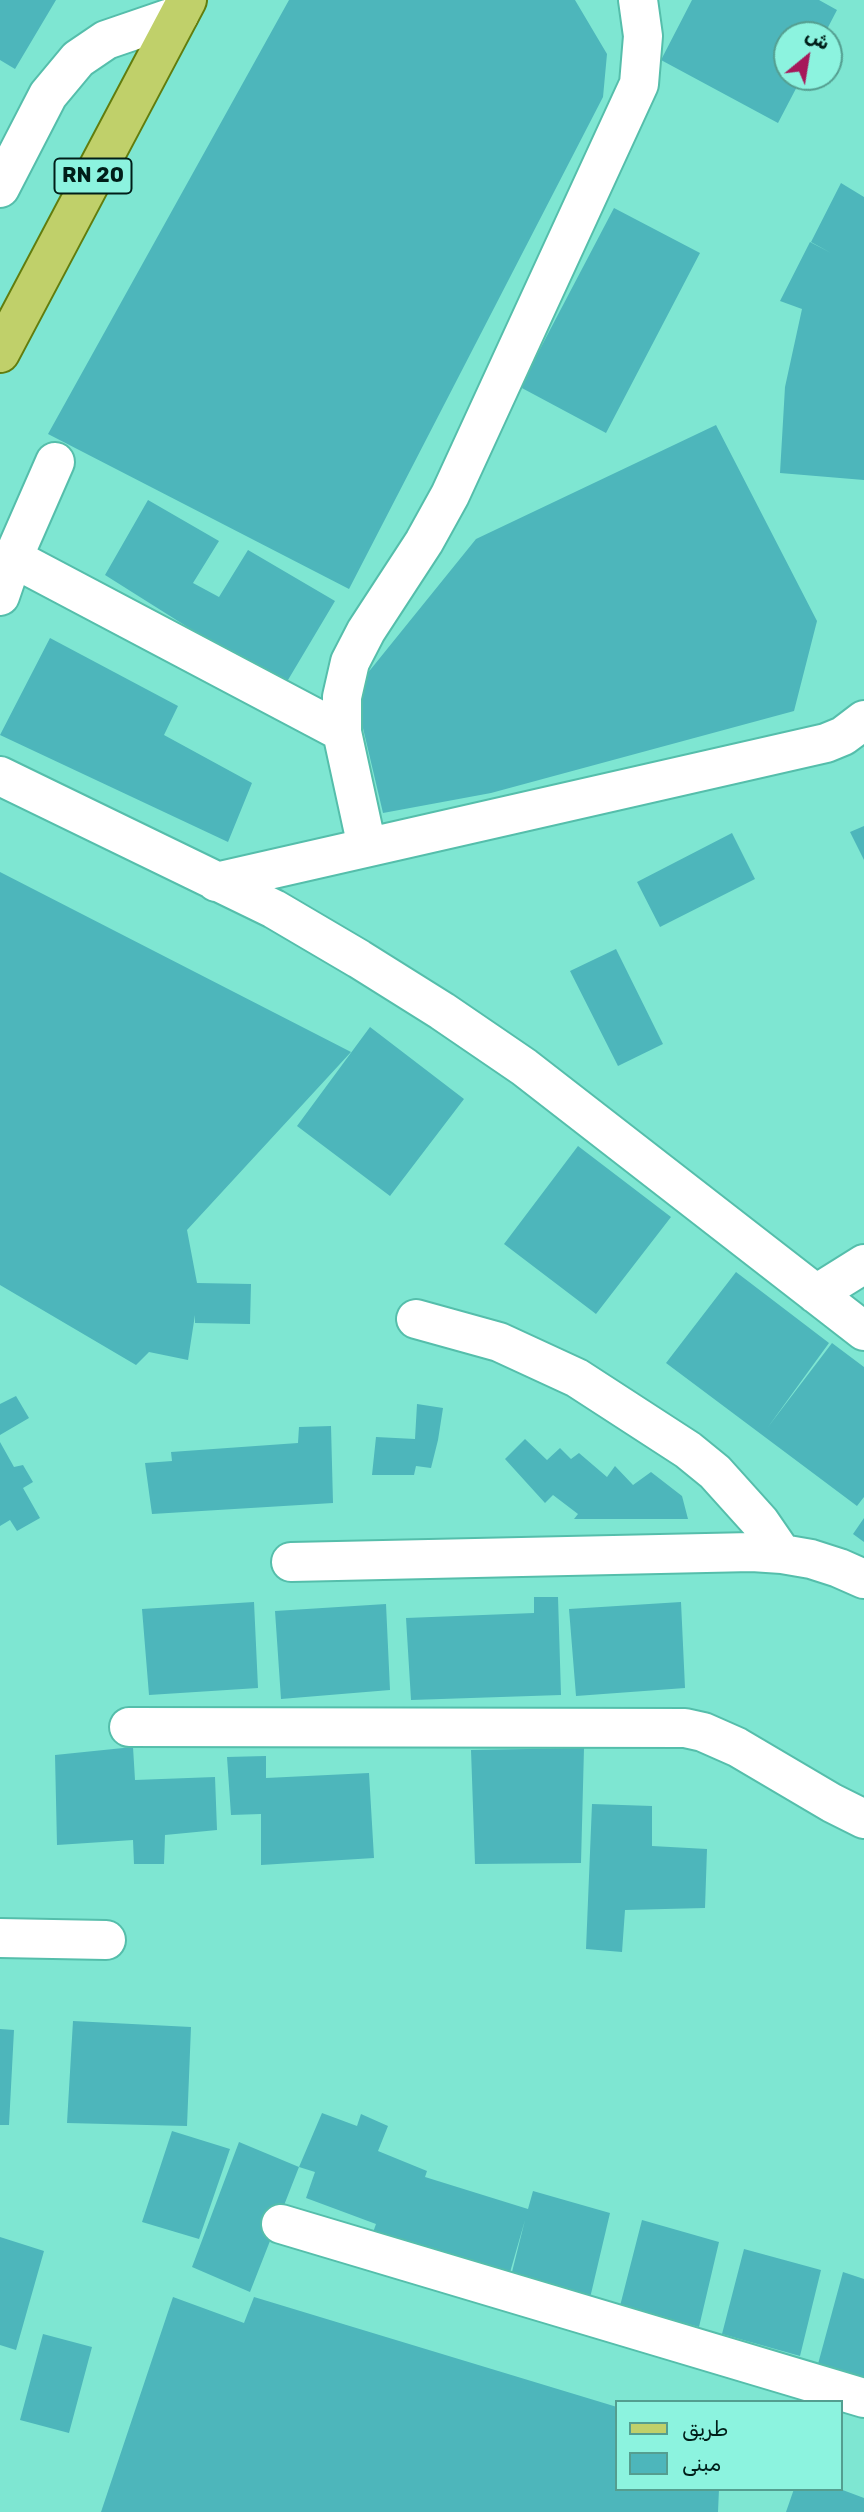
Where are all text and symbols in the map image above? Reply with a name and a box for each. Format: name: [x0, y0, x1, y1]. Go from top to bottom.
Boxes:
north arrow: [773, 21, 843, 91]
text: ش: [802, 23, 834, 55]
road number: RN 20: [55, 158, 132, 194]
legend: [616, 2400, 843, 2491]
text: طريق: [682, 2416, 728, 2441]
text: مبنى: [682, 2451, 721, 2476]

